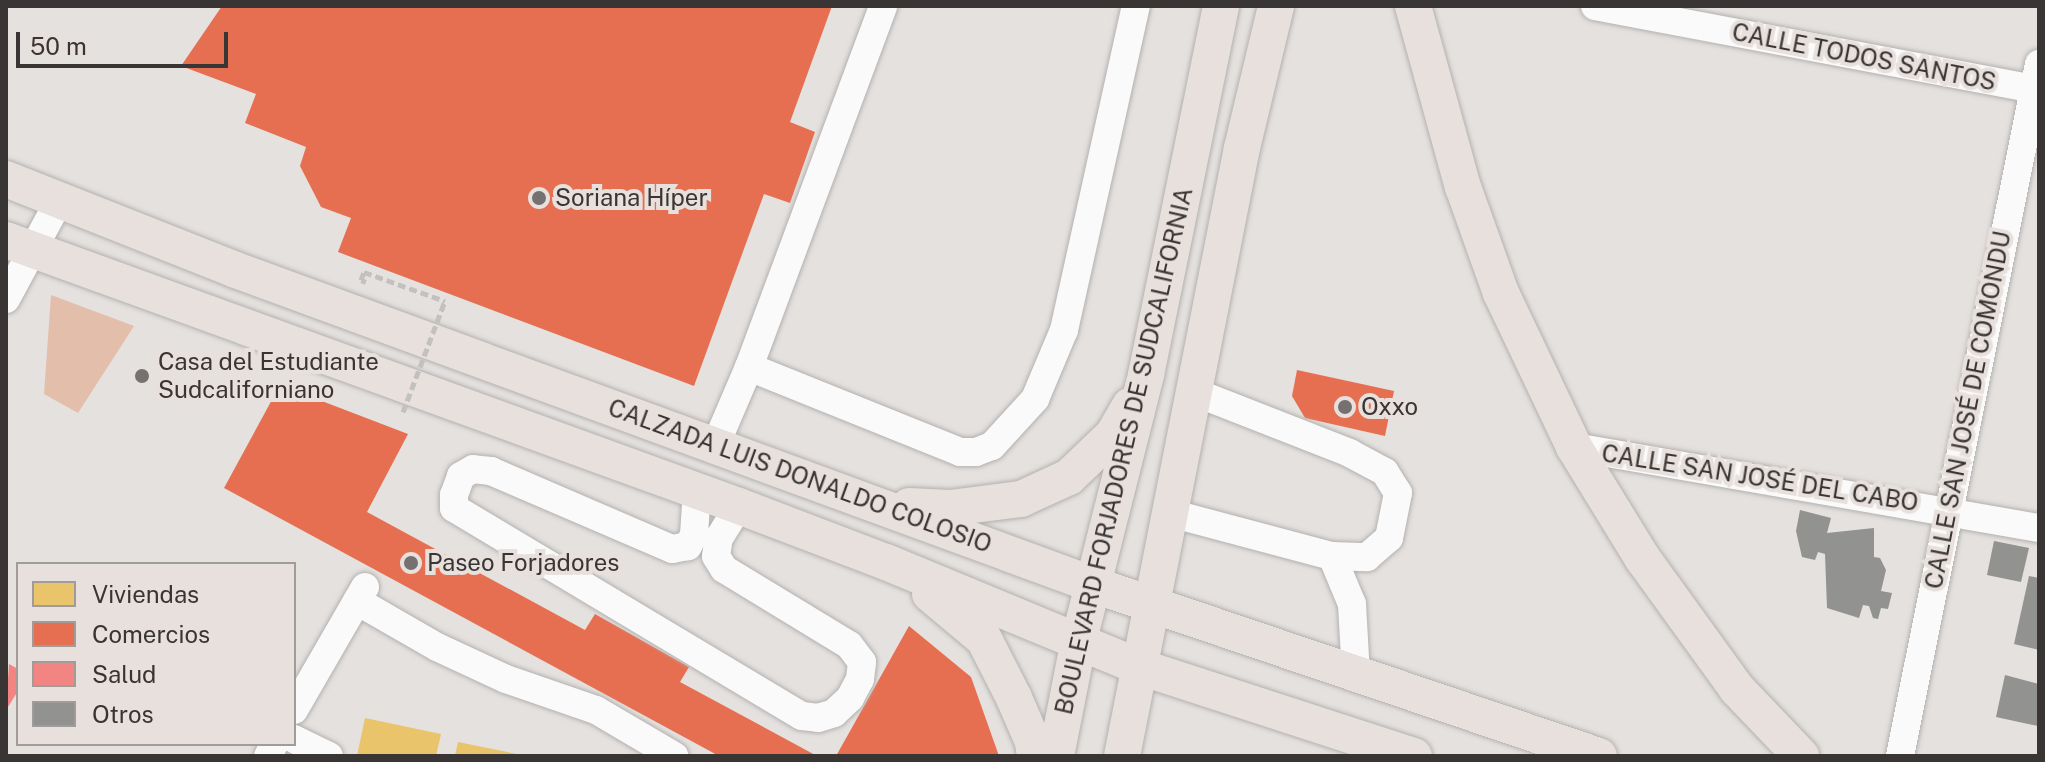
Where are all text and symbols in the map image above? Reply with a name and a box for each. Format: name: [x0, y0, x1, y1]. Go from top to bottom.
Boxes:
scale bar: [20, 16, 232, 66]
street label: CALLE TODOS SANTOS: [1730, 17, 1998, 97]
text: 50 m: [30, 32, 87, 60]
place label: Soriana Híper: [555, 184, 708, 212]
street label: BOULEVARD FORJADORES DE SUDCALIFORNIA: [1049, 185, 1199, 717]
marker: Soriana Híper: [530, 189, 548, 207]
street label: CALLE SAN JOSÉ DE COMONDU: [1919, 229, 2017, 591]
place label: Casa del Estudiante Sudcaliforniano: [158, 348, 379, 404]
marker: Casa del Estudiante Sudcaliforniano: [133, 367, 151, 385]
street label: CALZADA LUIS DONALDO COLOSIO: [604, 393, 996, 559]
place label: Oxxo: [1361, 393, 1418, 421]
marker: Oxxo: [1336, 398, 1354, 416]
street label: CALLE SAN JOSÉ DEL CABO: [1600, 439, 1920, 517]
place label: Paseo Forjadores: [427, 549, 620, 577]
marker: Paseo Forjadores: [402, 554, 420, 572]
legend: [16, 562, 296, 746]
text: Viviendas: [92, 580, 199, 608]
text: Comercios: [92, 620, 210, 648]
text: Salud: [92, 660, 156, 688]
text: Otros: [92, 700, 154, 728]

